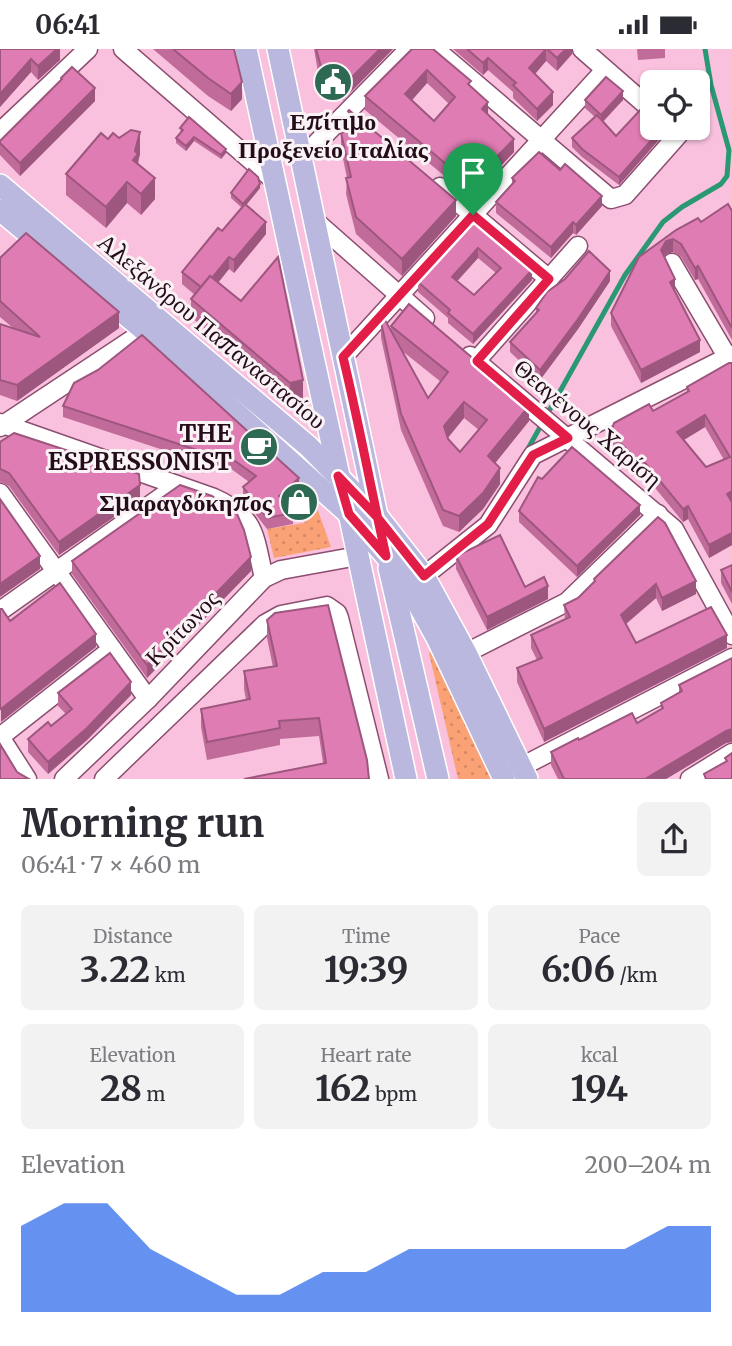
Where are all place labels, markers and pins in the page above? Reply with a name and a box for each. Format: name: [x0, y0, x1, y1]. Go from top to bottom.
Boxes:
public building icon: Επίτιμο Προξενείο Ιταλίας: [312, 61, 354, 103]
place label: Επίτιμο Προξενείο Ιταλίας: [238, 106, 429, 165]
pin: [443, 143, 503, 215]
place label: THE ESPRESSONIST: [48, 418, 232, 477]
cafe icon: THE ESPRESSONIST: [238, 426, 280, 468]
shop icon: Σμαραγδόκηπος: [278, 481, 320, 523]
place label: Σμαραγδόκηπος: [99, 487, 273, 518]

